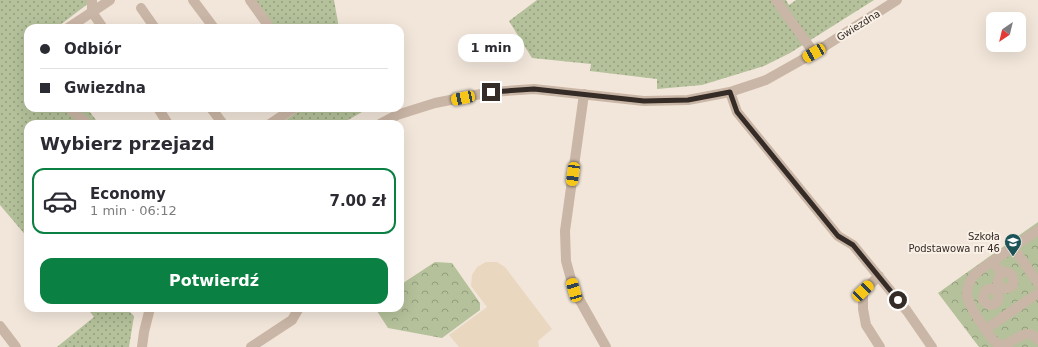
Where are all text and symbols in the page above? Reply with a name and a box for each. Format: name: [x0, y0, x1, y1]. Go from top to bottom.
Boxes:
street label: Gwiezdna: [835, 8, 882, 43]
north arrow: [986, 12, 1026, 52]
map controls: [986, 12, 1026, 52]
callout: 1 min: [458, 34, 524, 62]
text: Odbiór: [64, 40, 121, 58]
text: 1 min: [471, 40, 511, 55]
car: [801, 42, 827, 64]
text: Gwiezdna: [64, 79, 146, 97]
route end: [482, 83, 500, 101]
car: [450, 90, 476, 106]
text: Wybierz przejazd: [40, 133, 215, 154]
car: [565, 161, 581, 187]
icon: car: [42, 183, 78, 219]
text: Economy: [90, 185, 166, 203]
text: 7.00 zł: [329, 192, 386, 210]
text: 1 min · 06:12: [90, 203, 177, 218]
place label: Szkoła Podstawowa nr 46: [908, 231, 1000, 254]
school or university icon: Szkoła Podstawowa nr 46: [1003, 232, 1023, 257]
button: Potwierdź: [40, 258, 388, 304]
car: [565, 277, 583, 303]
car: [850, 278, 876, 304]
route start: [889, 291, 907, 309]

